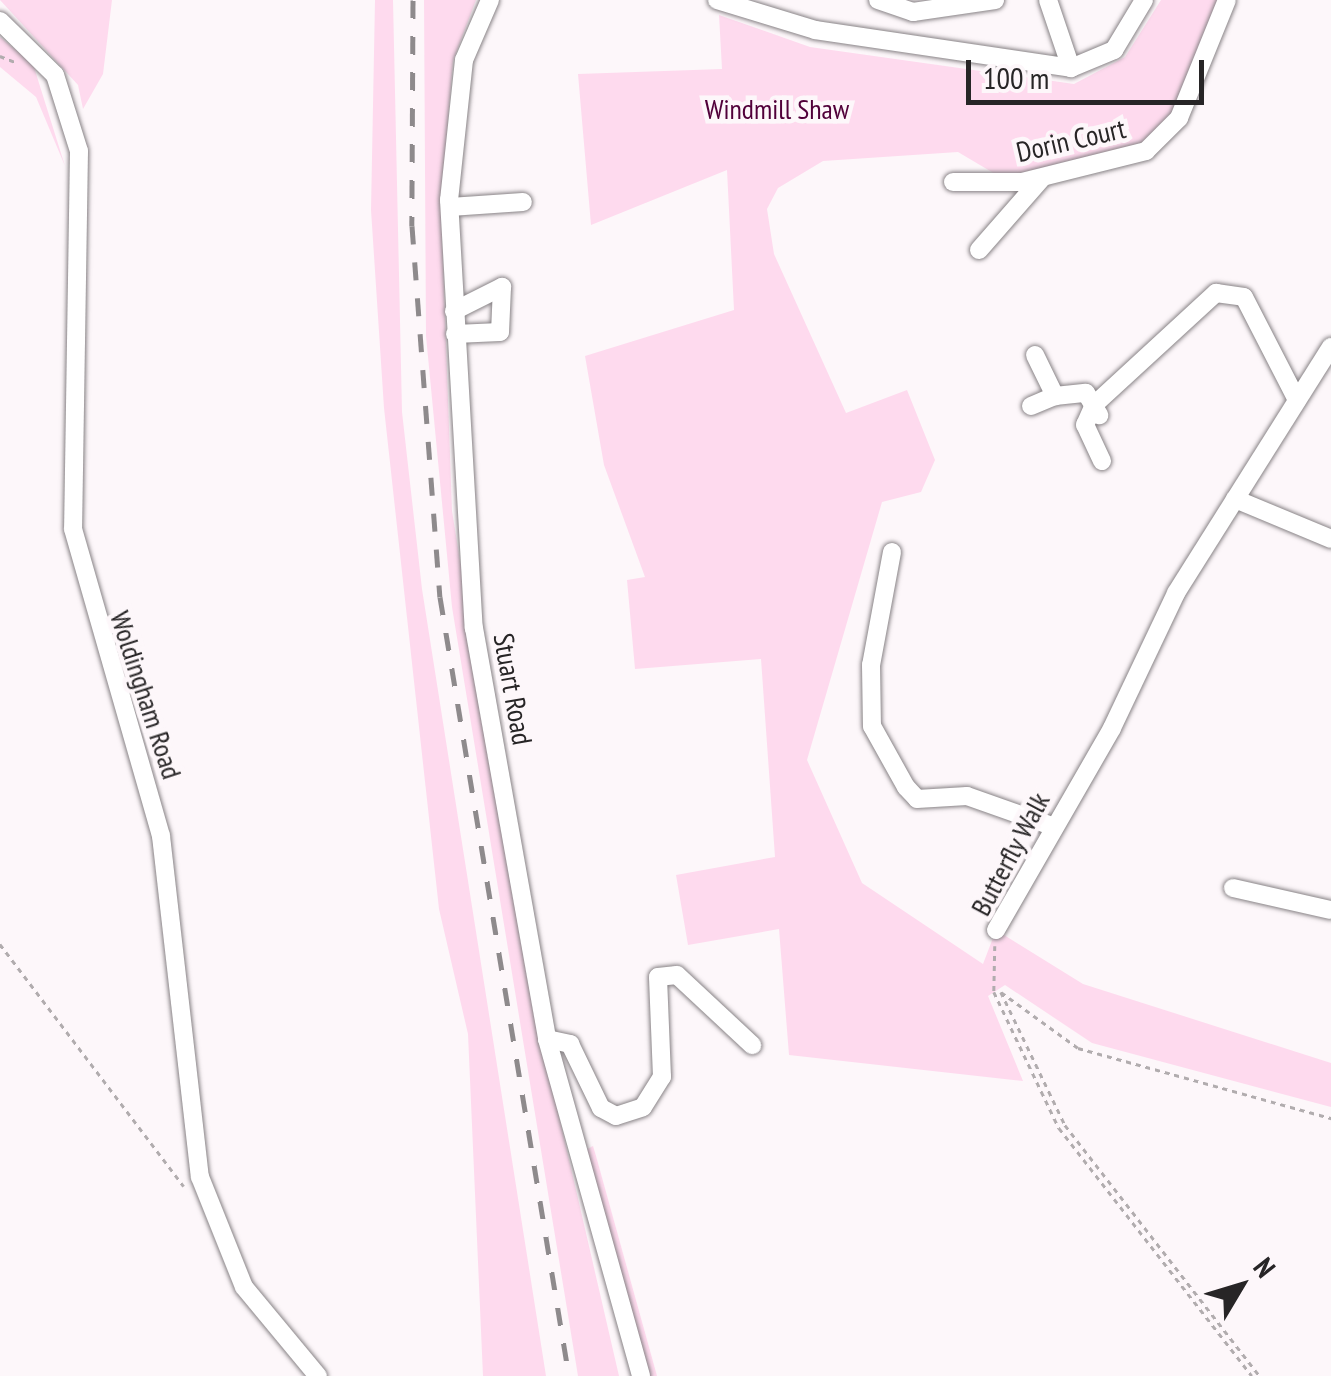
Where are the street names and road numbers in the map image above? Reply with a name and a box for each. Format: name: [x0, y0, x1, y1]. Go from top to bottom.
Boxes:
street label: Dorin Court: [1013, 111, 1129, 169]
street label: Woldingham Road: [103, 607, 189, 783]
street label: Stuart Road: [487, 631, 539, 747]
street label: Butterfly Walk: [963, 786, 1057, 922]

